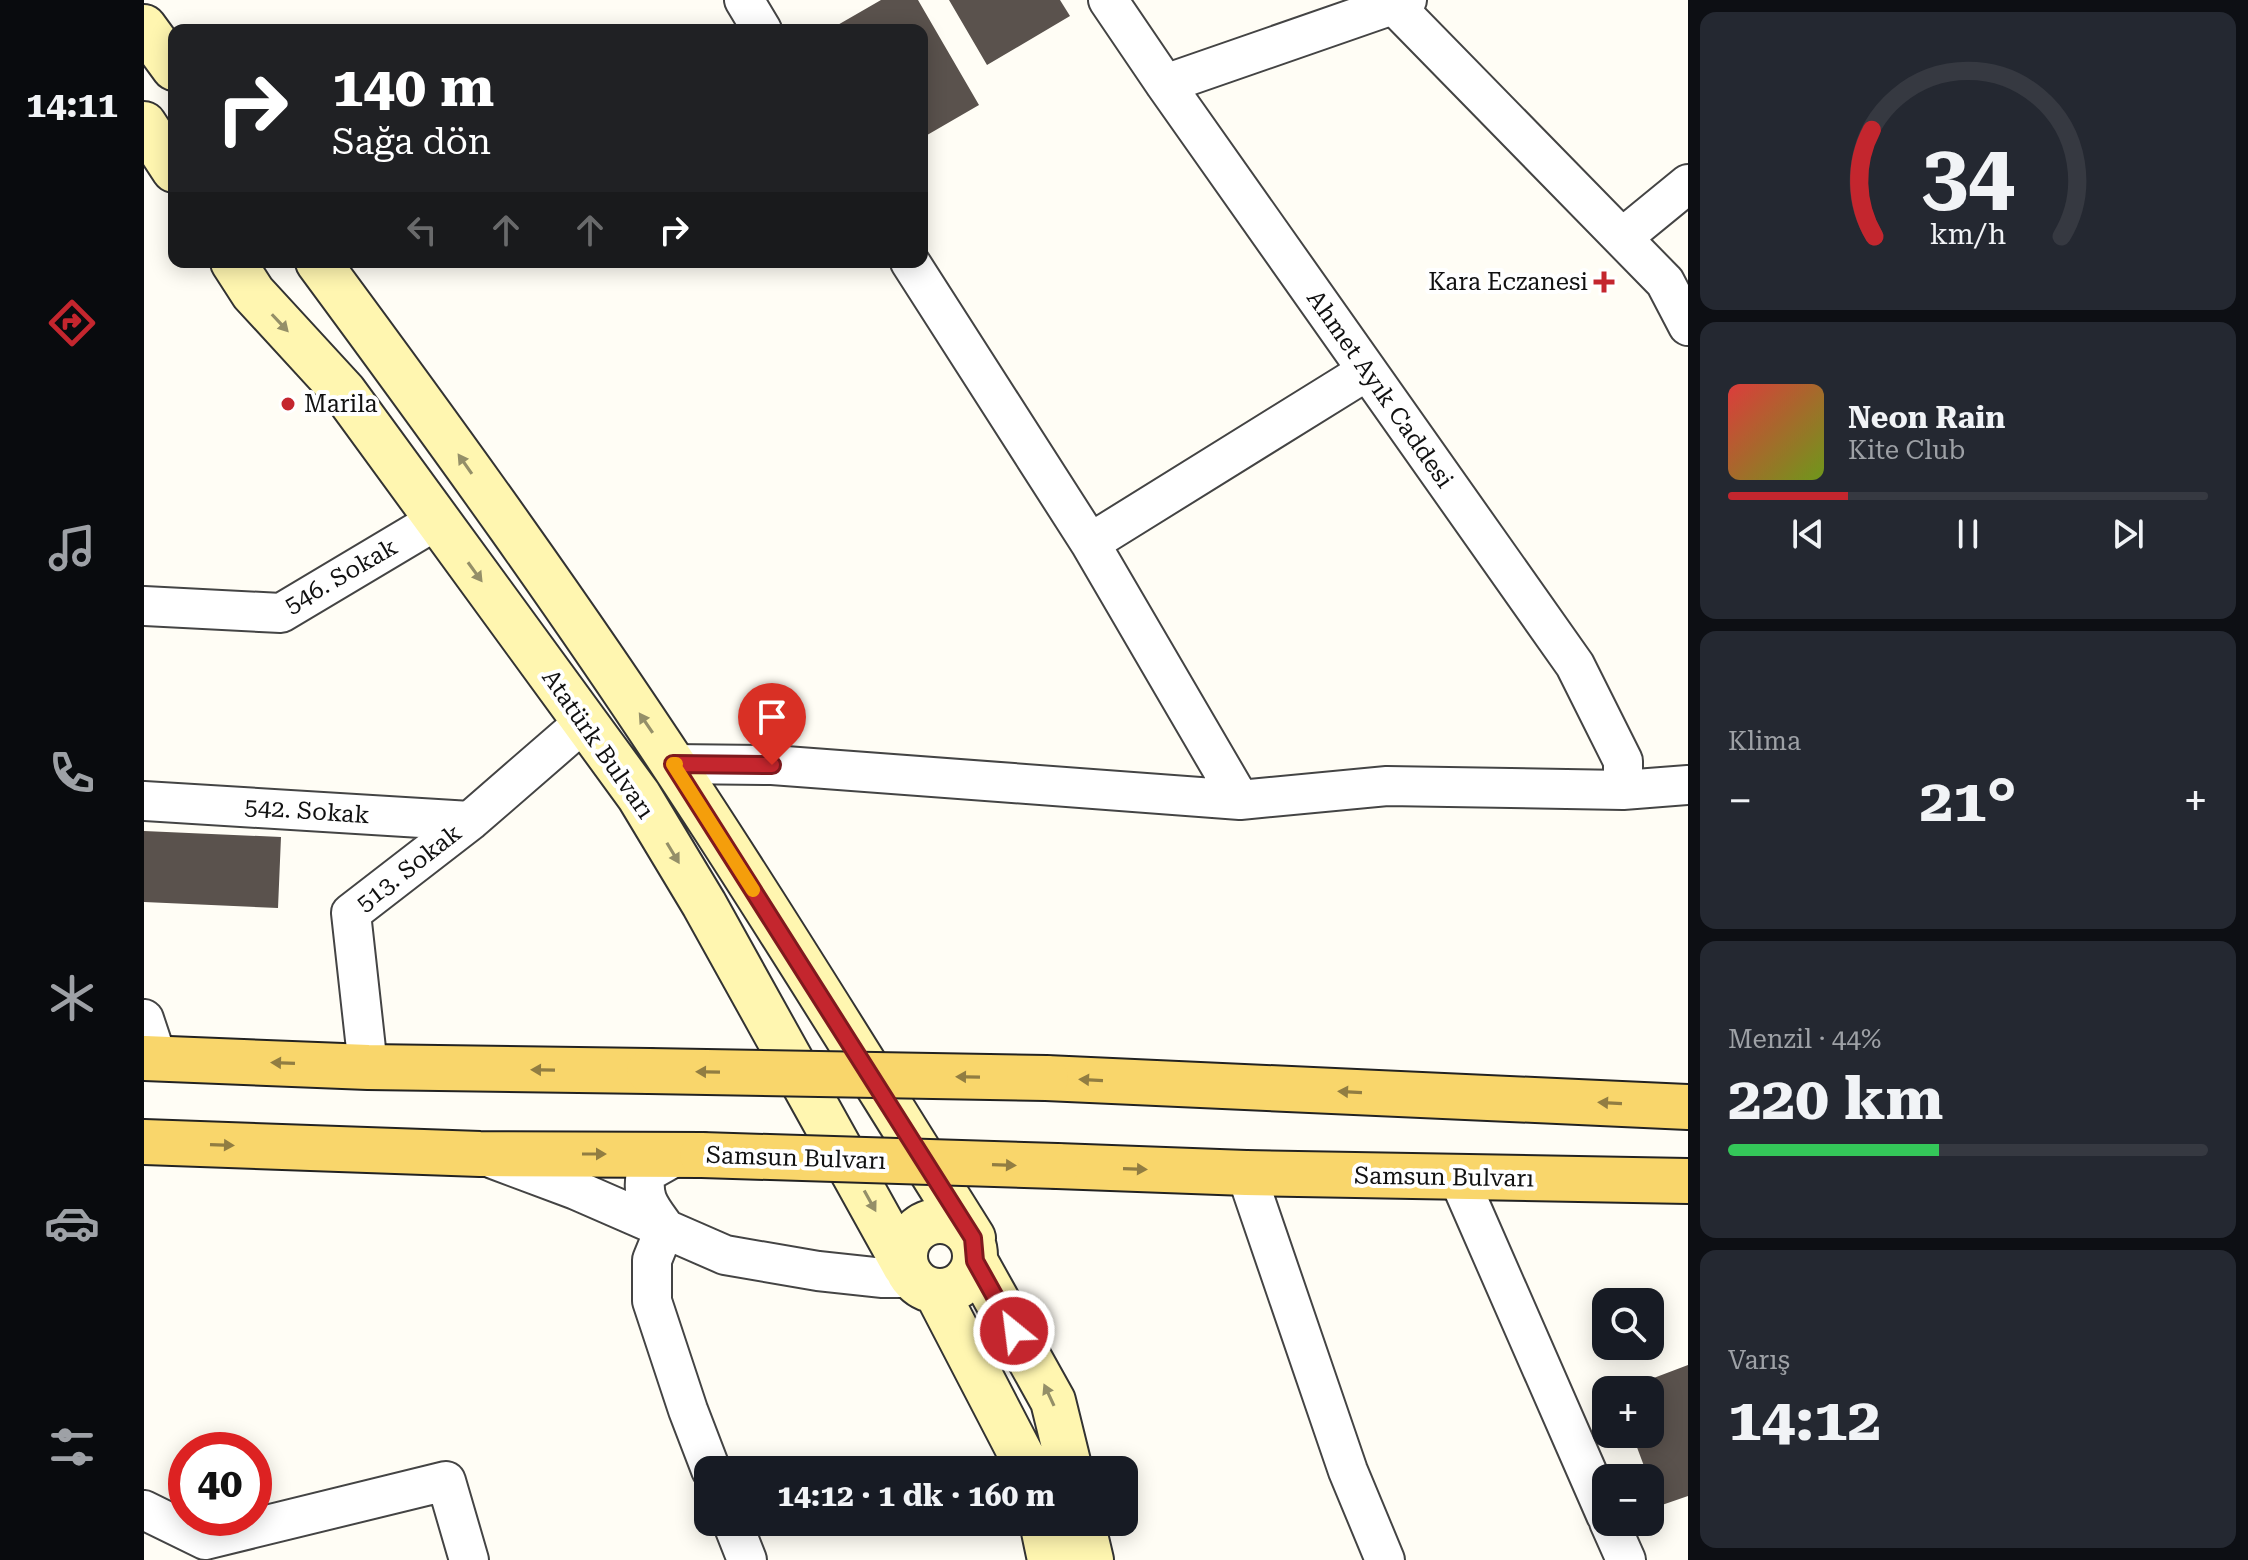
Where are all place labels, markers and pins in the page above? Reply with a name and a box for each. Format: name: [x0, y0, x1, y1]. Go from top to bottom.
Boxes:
place label: Kara Eczanesi: [1428, 268, 1588, 296]
marker: Kara Eczanesi: [1595, 273, 1613, 291]
place label: Marila: [304, 390, 378, 418]
marker: Marila: [279, 395, 297, 413]
pin: [738, 683, 806, 765]

